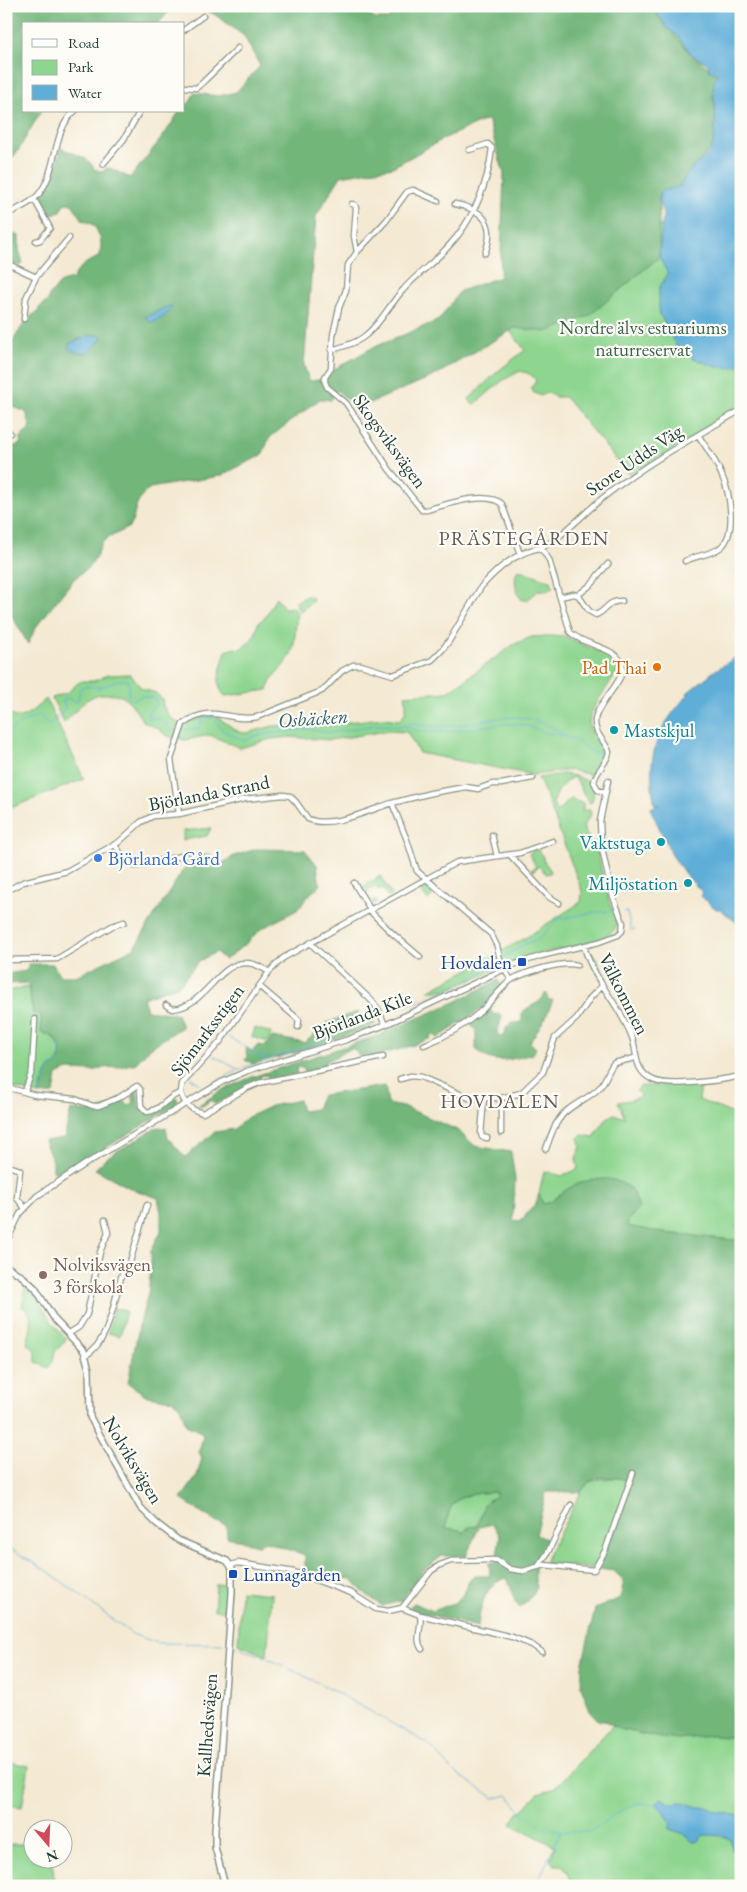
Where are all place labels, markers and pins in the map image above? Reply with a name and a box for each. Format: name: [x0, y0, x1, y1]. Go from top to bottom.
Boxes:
place label: Pad Thai: [582, 655, 647, 680]
marker: Pad Thai: [651, 661, 663, 673]
place label: Mastskjul: [624, 718, 695, 743]
marker: Mastskjul: [608, 724, 620, 736]
place label: Vaktstuga: [580, 830, 651, 855]
marker: Vaktstuga: [655, 836, 667, 848]
place label: Björlanda Gård: [108, 846, 220, 871]
marker: Björlanda Gård: [92, 852, 104, 864]
place label: Miljöstation: [588, 871, 678, 896]
marker: Miljöstation: [682, 877, 694, 889]
place label: Hovdalen: [440, 950, 512, 975]
marker: Hovdalen: [516, 956, 528, 968]
place label: Nolviksvägen 3 förskola: [53, 1252, 151, 1299]
marker: Nolviksvägen 3 förskola: [37, 1269, 49, 1281]
place label: Lunnagården: [243, 1562, 341, 1587]
marker: Lunnagården: [227, 1568, 239, 1580]

